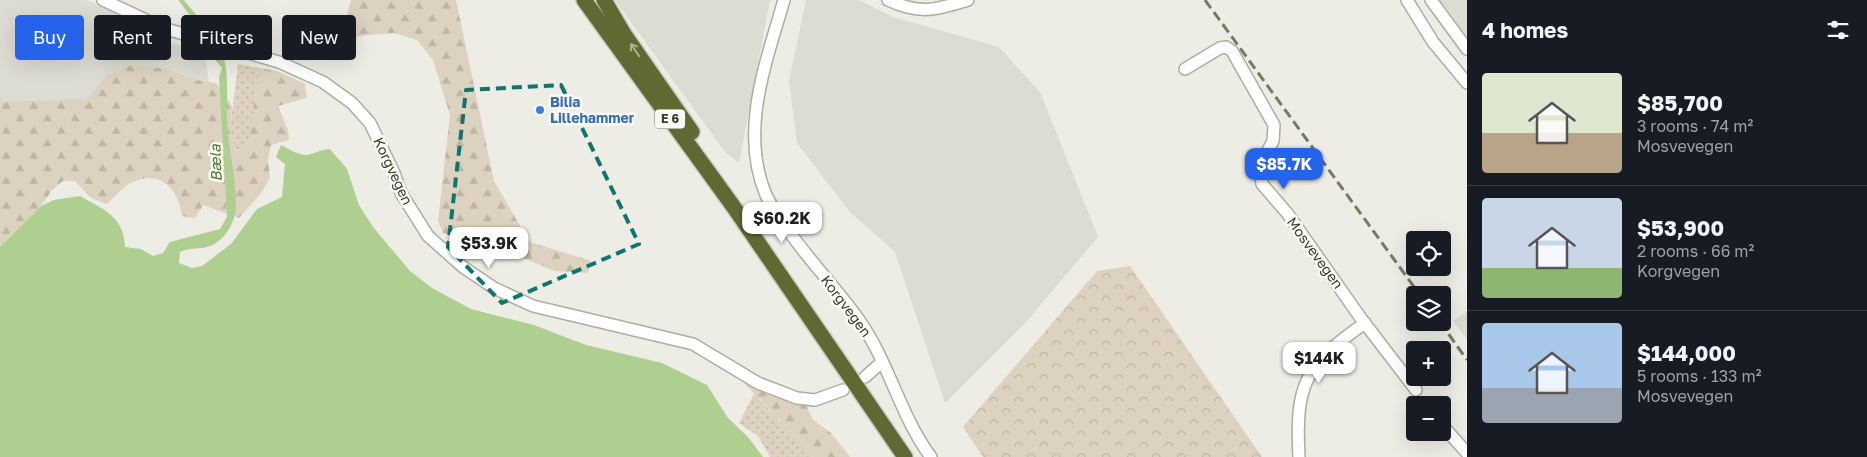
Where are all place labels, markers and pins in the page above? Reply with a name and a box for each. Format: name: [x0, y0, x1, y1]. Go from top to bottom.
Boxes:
place label: Bilia Lillehammer: [550, 93, 635, 126]
marker: Bilia Lillehammer: [534, 104, 546, 116]
pin: $85.7K: [1243, 148, 1325, 190]
pin: $60.2K: [741, 202, 823, 244]
pin: $53.9K: [448, 226, 530, 269]
pin: $144K: [1284, 342, 1354, 384]

